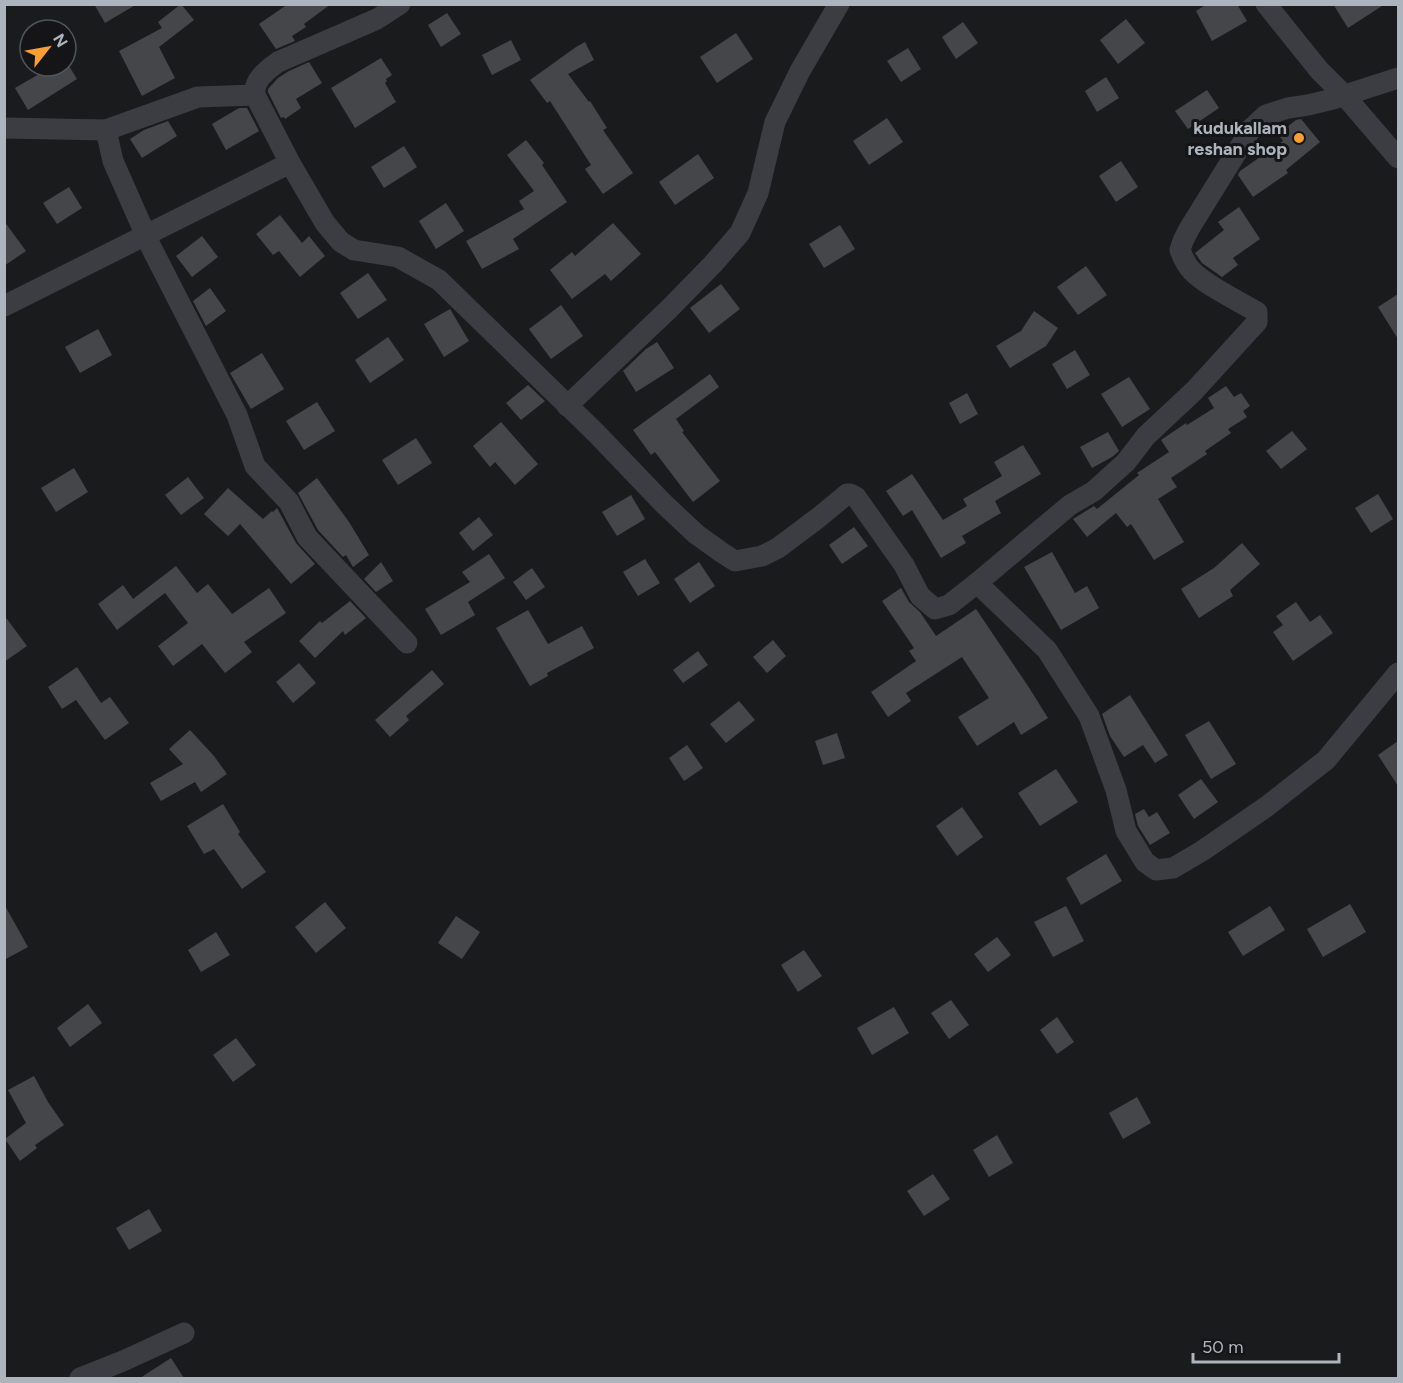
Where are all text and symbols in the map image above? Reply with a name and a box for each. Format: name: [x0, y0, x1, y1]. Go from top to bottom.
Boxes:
north arrow: [18, 18, 78, 78]
text: N: [49, 30, 72, 51]
place label: kudukallam reshan shop: [1188, 117, 1287, 160]
marker: kudukallam reshan shop: [1292, 131, 1306, 145]
scale bar: [1193, 1326, 1338, 1364]
text: 50 m: [1202, 1336, 1244, 1358]

